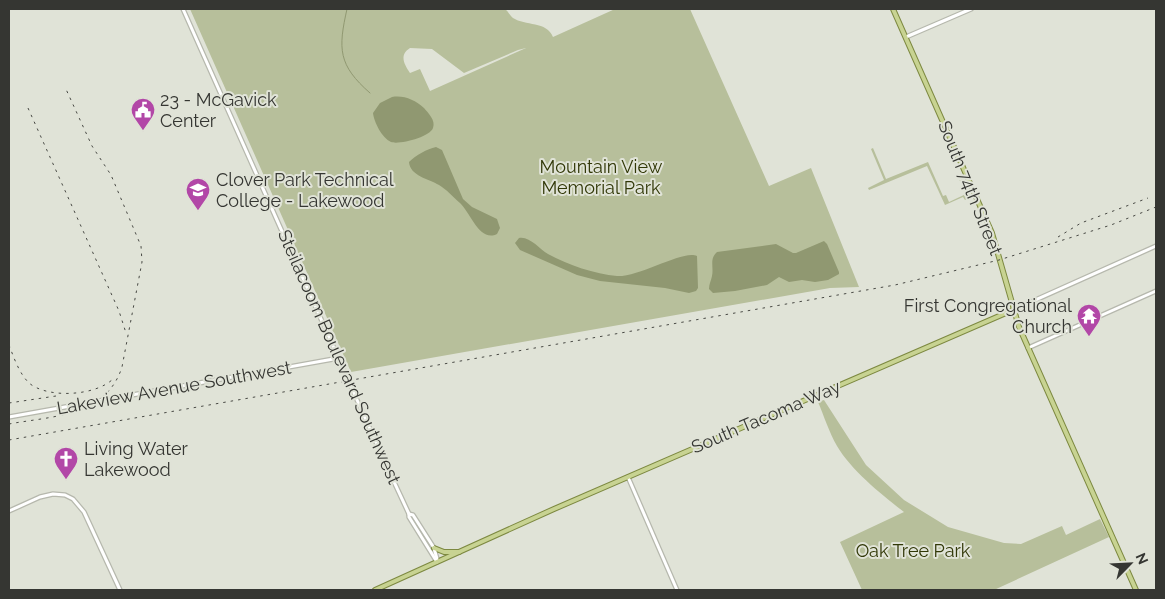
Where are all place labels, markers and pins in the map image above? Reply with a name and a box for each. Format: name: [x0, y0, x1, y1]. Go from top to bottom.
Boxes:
place label: 23 - McGavick Center: [160, 89, 277, 131]
public building icon: 23 - McGavick Center: [130, 97, 156, 131]
place label: Clover Park Technical College - Lakewood: [216, 169, 394, 211]
school or university icon: Clover Park Technical College - Lakewood: [185, 177, 211, 211]
place label: First Congregational Church: [904, 295, 1072, 337]
temple icon: First Congregational Church: [1076, 303, 1102, 337]
place label: Living Water Lakewood: [84, 438, 189, 480]
church icon: Living Water Lakewood: [53, 446, 79, 480]

